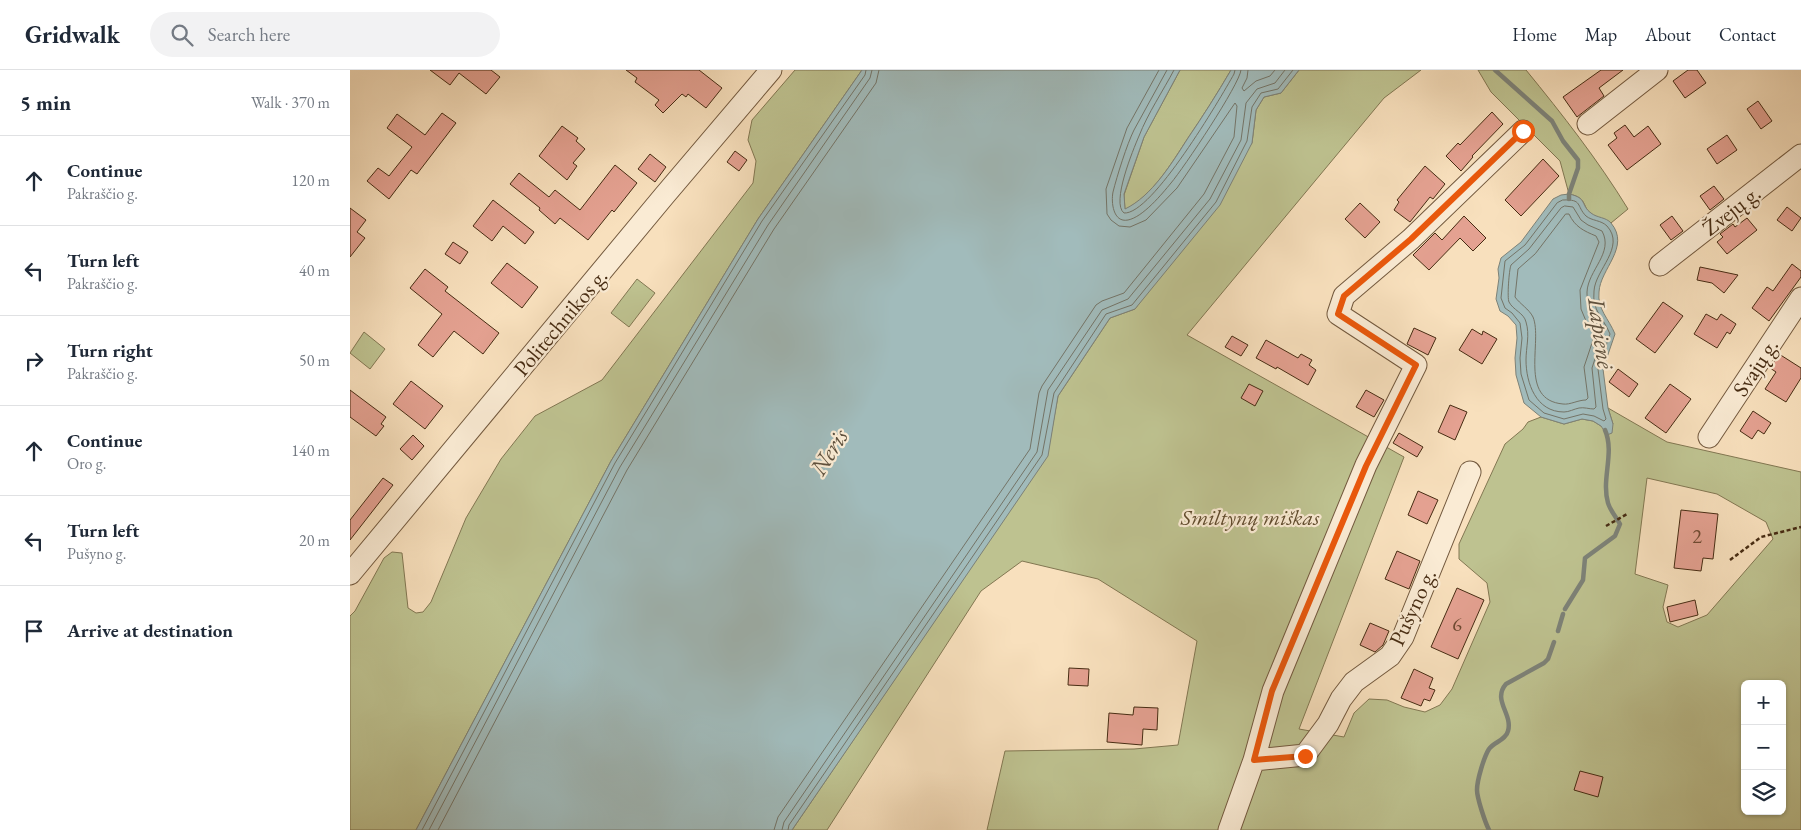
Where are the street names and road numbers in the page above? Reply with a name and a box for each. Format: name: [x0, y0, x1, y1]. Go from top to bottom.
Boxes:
street label: Žvejų g.: [1696, 178, 1766, 242]
street label: Politechnikos g.: [507, 262, 614, 382]
street label: Svajų g.: [1726, 333, 1785, 402]
street label: Pušyno g.: [1382, 564, 1443, 650]

